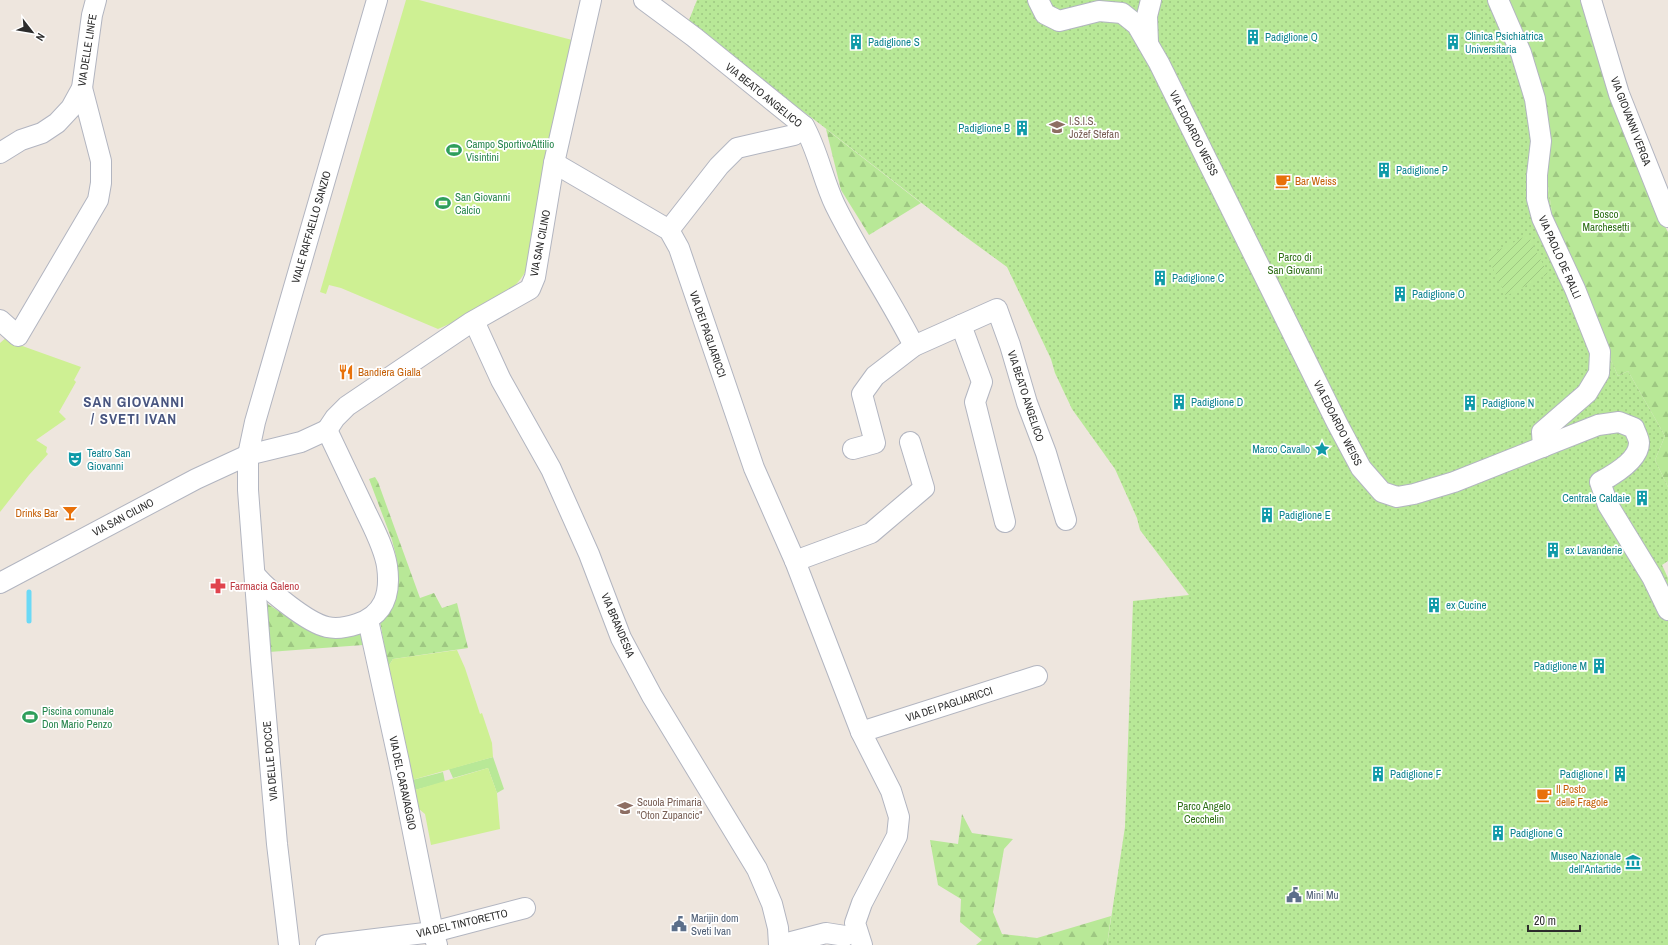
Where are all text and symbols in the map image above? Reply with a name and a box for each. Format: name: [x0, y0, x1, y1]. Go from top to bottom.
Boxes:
north arrow: [12, 12, 52, 52]
street label: VIA DELLE LINFE: [74, 13, 100, 87]
building icon: Padiglione Q: [1244, 28, 1262, 46]
place label: Clinica Psichiatrica Universitaria: [1465, 29, 1543, 56]
place label: Padiglione Q: [1265, 30, 1318, 44]
text: N: [33, 31, 48, 44]
building icon: Padiglione S: [847, 33, 865, 51]
building icon: Clinica Psichiatrica Universitaria: [1444, 33, 1462, 51]
place label: Padiglione S: [868, 35, 920, 49]
street label: VIA BEATO ANGELICO: [723, 60, 805, 130]
street label: VIA GIOVANNI VERGA: [1608, 75, 1655, 168]
street label: VIA EDOARDO WEISS: [1166, 88, 1222, 178]
place label: I.S.I.S. Jožef Stefan: [1069, 114, 1119, 141]
school or university icon: I.S.I.S. Jožef Stefan: [1048, 118, 1066, 136]
building icon: Padiglione B: [1013, 119, 1031, 137]
place label: Padiglione B: [958, 121, 1010, 135]
place label: Campo SportivoAttilio Visintini: [466, 137, 554, 164]
sports icon: Campo SportivoAttilio Visintini: [445, 141, 463, 159]
building icon: Padiglione P: [1375, 161, 1393, 179]
place label: Padiglione P: [1396, 163, 1448, 177]
street label: VIALE RAFFAELLO SANZIO: [288, 169, 334, 285]
cafe icon: Bar Weiss: [1274, 172, 1292, 190]
place label: Bar Weiss: [1295, 174, 1337, 188]
place label: San Giovanni Calcio: [455, 190, 510, 217]
sports icon: San Giovanni Calcio: [434, 194, 452, 212]
park label: Bosco Marchesetti: [1582, 207, 1630, 234]
street label: VIA SAN CILINO: [527, 208, 553, 278]
street label: VIA PAOLO DE RALLI: [1535, 213, 1585, 301]
park label: Parco di San Giovanni: [1267, 250, 1323, 277]
building icon: Padiglione C: [1151, 269, 1169, 287]
place label: Padiglione C: [1172, 271, 1225, 285]
building icon: Padiglione O: [1391, 285, 1409, 303]
place label: Padiglione O: [1412, 287, 1465, 301]
street label: VIA DEI PAGLIARICCI: [687, 289, 729, 379]
street label: VIA BEATO ANGELICO: [1005, 349, 1047, 443]
restaurant icon: Bandiera Gialla: [337, 363, 355, 381]
place label: Bandiera Gialla: [358, 365, 421, 379]
street label: VIA EDOARDO WEISS: [1310, 378, 1366, 468]
district label: SAN GIOVANNI / SVETI IVAN: [83, 391, 185, 429]
building icon: Padiglione D: [1170, 393, 1188, 411]
building icon: Padiglione N: [1461, 394, 1479, 412]
place label: Padiglione D: [1191, 395, 1243, 409]
place label: Padiglione N: [1482, 396, 1534, 410]
place icon: Marco Cavallo: [1313, 440, 1331, 458]
place label: Marco Cavallo: [1252, 442, 1310, 456]
place label: Teatro San Giovanni: [87, 446, 131, 473]
theatre icon: Teatro San Giovanni: [66, 450, 84, 468]
building icon: Centrale Caldaie: [1633, 489, 1651, 507]
place label: Centrale Caldaie: [1562, 491, 1630, 505]
street label: VIA SAN CILINO: [90, 495, 156, 539]
bar icon: Drinks Bar: [61, 504, 79, 522]
place label: Drinks Bar: [15, 506, 58, 520]
building icon: Padiglione E: [1258, 506, 1276, 524]
place label: Padiglione E: [1279, 508, 1331, 522]
building icon: ex Lavanderie: [1544, 541, 1562, 559]
place label: ex Lavanderie: [1565, 543, 1622, 557]
pharmacy icon: Farmacia Galeno: [209, 577, 227, 595]
place label: Farmacia Galeno: [230, 579, 299, 593]
street label: VIA BRANDESIA: [598, 591, 638, 660]
building icon: ex Cucine: [1425, 596, 1443, 614]
place label: ex Cucine: [1446, 598, 1487, 612]
building icon: Padiglione M: [1590, 657, 1608, 675]
place label: Padiglione M: [1534, 659, 1587, 673]
street label: VIA DEI PAGLIARICCI: [904, 683, 994, 725]
place label: Piscina comunale Don Mario Penzo: [42, 704, 114, 731]
sports icon: Piscina comunale Don Mario Penzo: [21, 708, 39, 726]
street label: VIA DELLE DOCCE: [260, 720, 280, 802]
street label: VIA DEL CARAVAGGIO: [386, 735, 420, 831]
building icon: Padiglione F: [1369, 765, 1387, 783]
building icon: Padiglione I: [1611, 765, 1629, 783]
place label: Padiglione F: [1390, 767, 1442, 781]
place label: Padiglione I: [1560, 767, 1608, 781]
place label: Il Posto delle Fragole: [1556, 782, 1608, 809]
cafe icon: Il Posto delle Fragole: [1535, 786, 1553, 804]
place label: Scuola Primaria "Oton Zupancic": [637, 795, 703, 822]
school or university icon: Scuola Primaria "Oton Zupancic": [616, 799, 634, 817]
park label: Parco Angelo Cecchelin: [1177, 799, 1231, 826]
building icon: Padiglione G: [1489, 824, 1507, 842]
place label: Padiglione G: [1510, 826, 1563, 840]
place label: Museo Nazionale dell'Antartide: [1551, 849, 1621, 876]
museum icon: Museo Nazionale dell'Antartide: [1624, 853, 1642, 871]
public building icon: Mini Mu: [1285, 886, 1303, 904]
place label: Mini Mu: [1306, 888, 1339, 902]
street label: VIA DEL TINTORETTO: [415, 906, 509, 940]
scale bar: [1528, 907, 1580, 933]
place label: Marijin dom Sveti Ivan: [691, 911, 739, 938]
text: 20 m: [1534, 913, 1556, 929]
public building icon: Marijin dom Sveti Ivan: [670, 915, 688, 933]

